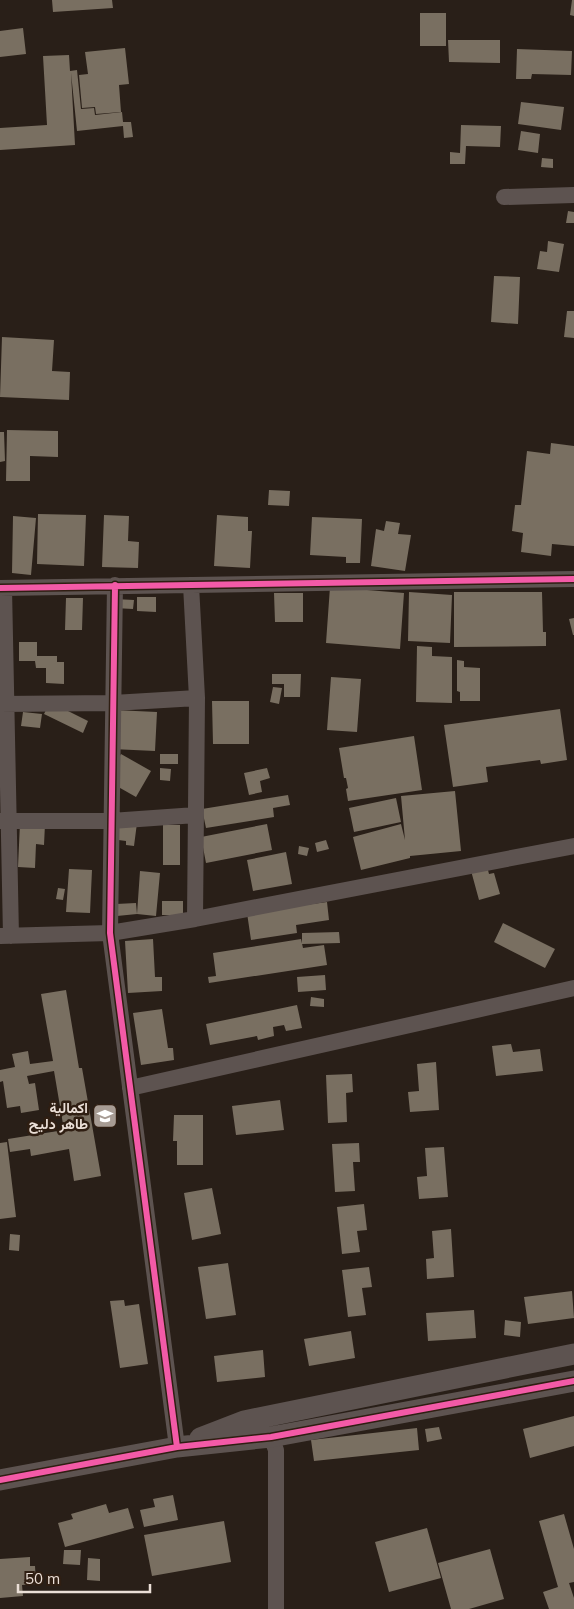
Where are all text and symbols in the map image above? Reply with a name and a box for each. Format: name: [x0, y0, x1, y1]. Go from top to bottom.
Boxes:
place label: اكمالية طاهر دليح: [29, 1099, 88, 1134]
school or university icon: اكمالية طاهر دليح: [92, 1103, 118, 1129]
scale bar: [18, 1562, 150, 1594]
text: 50 m: [25, 1569, 60, 1588]

